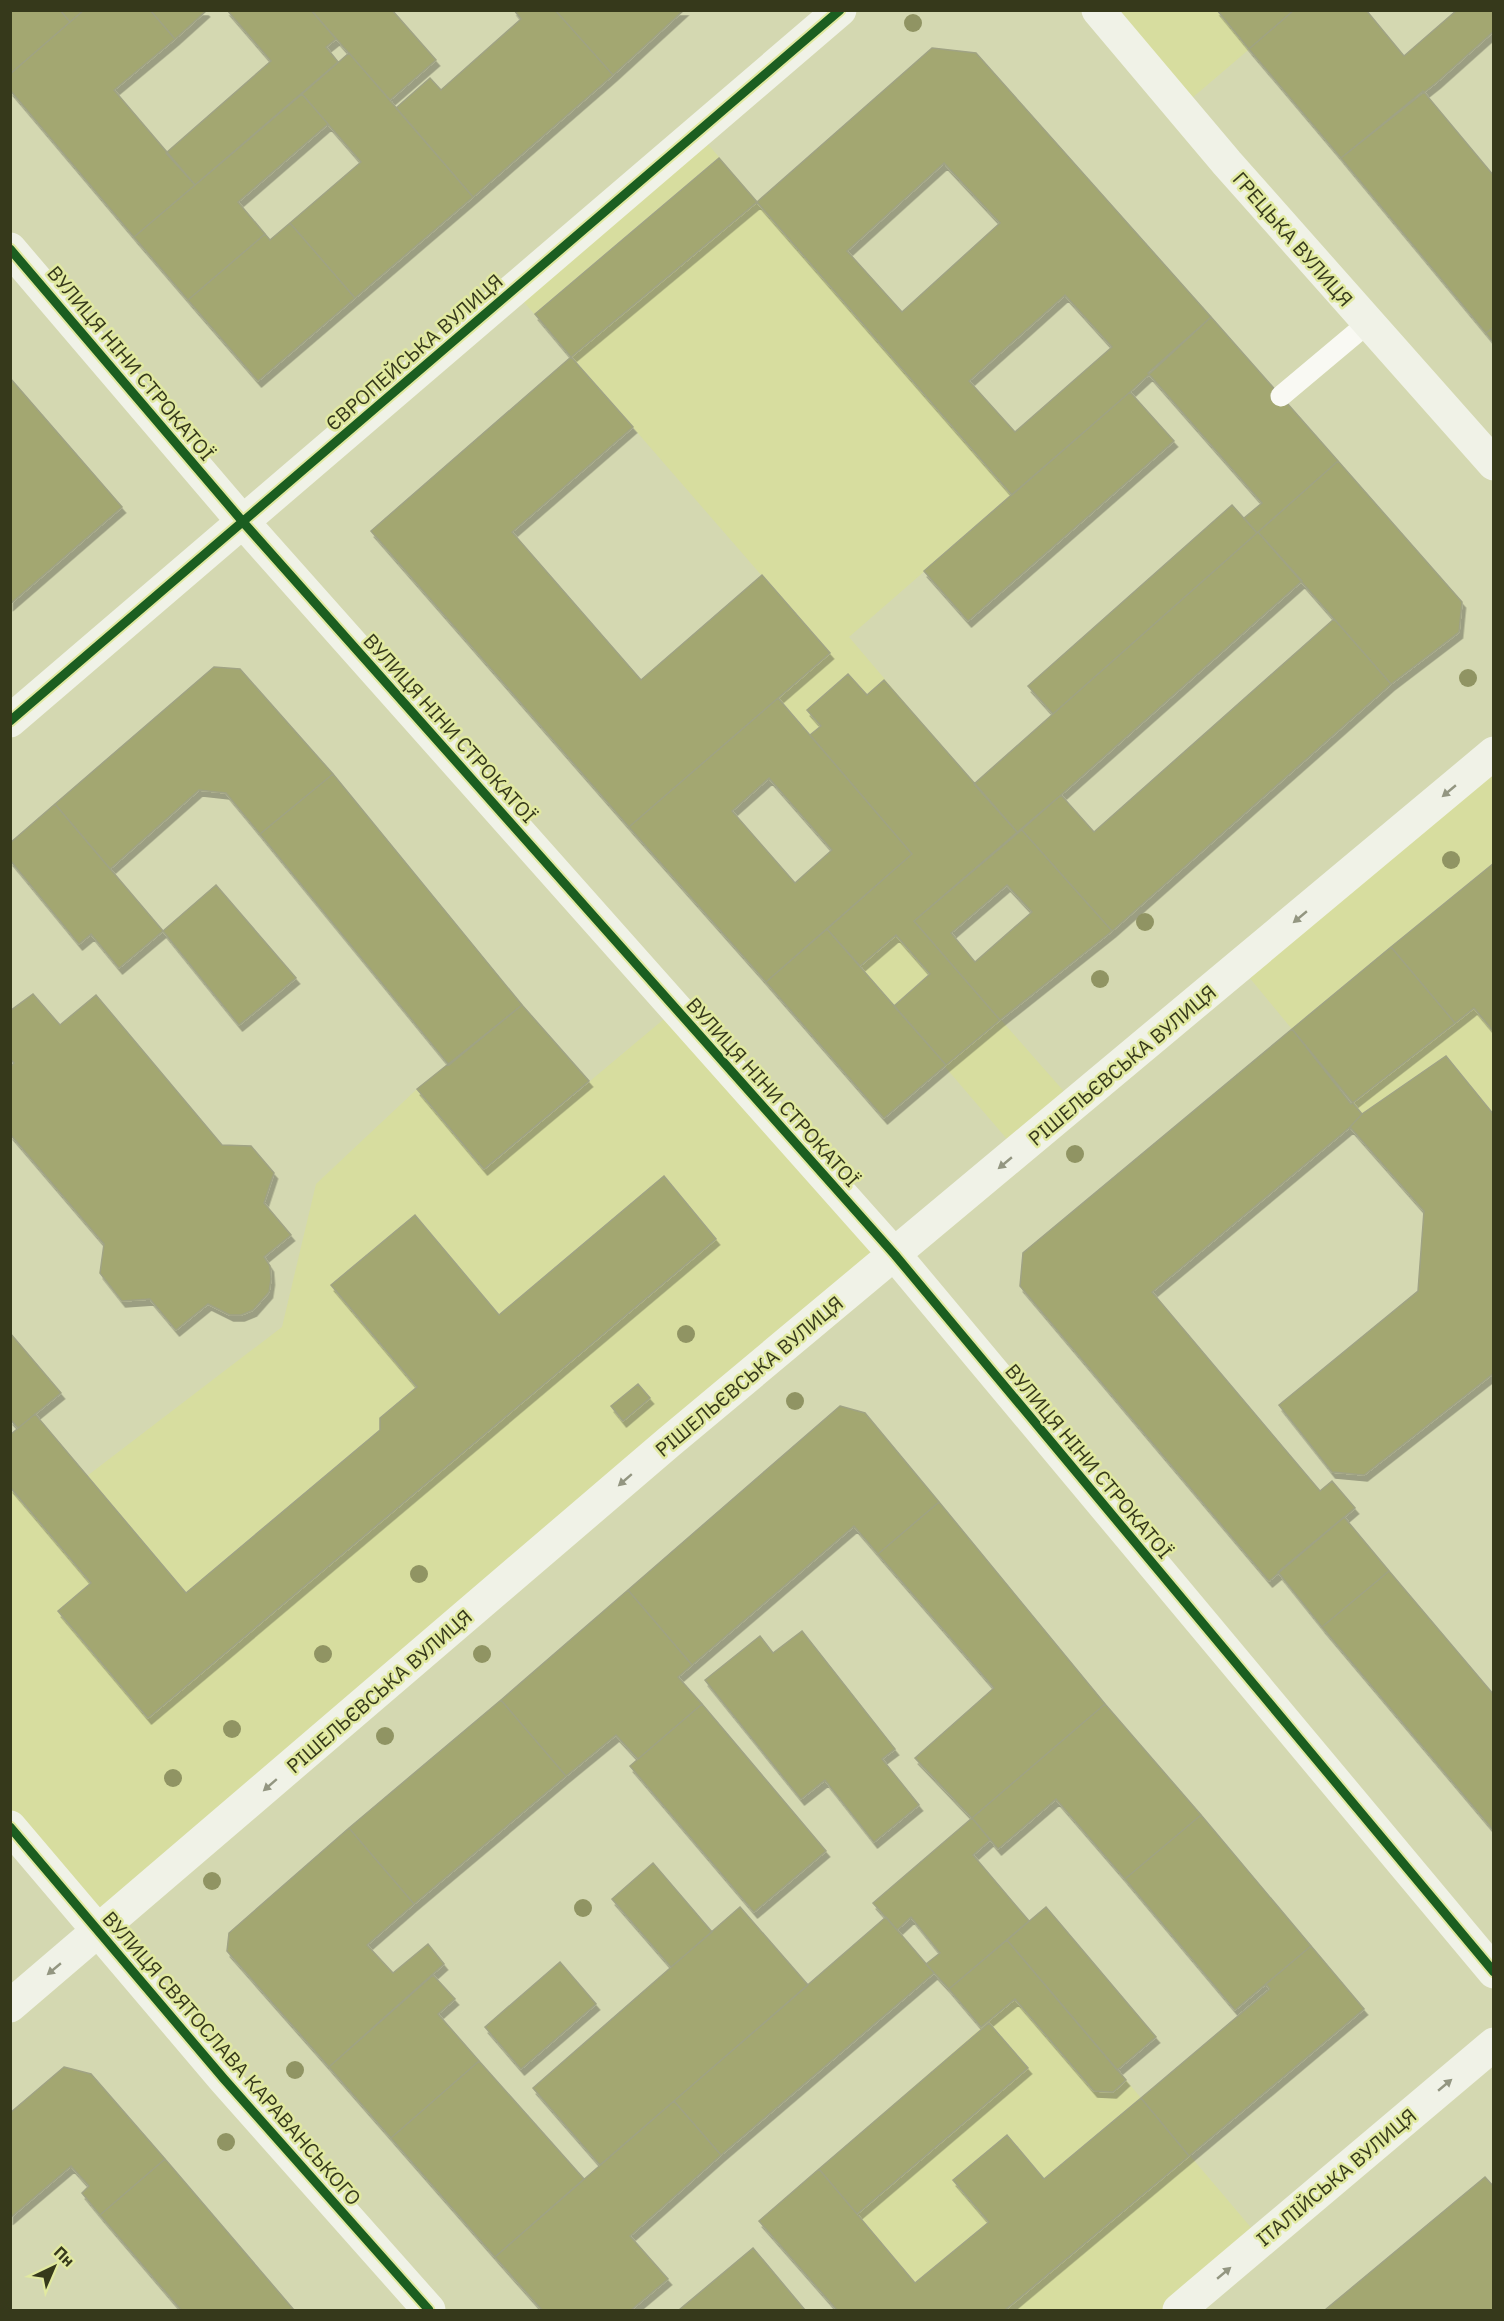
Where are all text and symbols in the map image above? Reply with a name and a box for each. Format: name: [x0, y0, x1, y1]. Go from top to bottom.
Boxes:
street label: ГРЕЦЬКА ВУЛИЦЯ: [1227, 166, 1359, 312]
street label: ВУЛИЦЯ НІНИ СТРОКАТОЇ: [41, 260, 221, 466]
street label: ЄВРОПЕЙСЬКА ВУЛИЦЯ: [320, 268, 508, 436]
street label: ВУЛИЦЯ НІНИ СТРОКАТОЇ: [357, 627, 543, 829]
one-way arrow: [1442, 784, 1457, 797]
one-way arrow: [1292, 910, 1308, 923]
street label: РІШЕЛЬЄВСЬКА ВУЛИЦЯ: [1022, 978, 1222, 1152]
street label: ВУЛИЦЯ НІНИ СТРОКАТОЇ: [680, 991, 866, 1193]
one-way arrow: [998, 1156, 1013, 1169]
street label: РІШЕЛЬЄВСЬКА ВУЛИЦЯ: [649, 1289, 849, 1463]
street label: ВУЛИЦЯ НІНИ СТРОКАТОЇ: [999, 1358, 1179, 1564]
one-way arrow: [617, 1474, 633, 1487]
street label: РІШЕЛЬЄВСЬКА ВУЛИЦЯ: [281, 1603, 477, 1779]
one-way arrow: [263, 1778, 278, 1791]
street label: ВУЛИЦЯ СВЯТОСЛАВА КАРАВАНСЬКОГО: [97, 1905, 367, 2211]
one-way arrow: [47, 1962, 62, 1975]
one-way arrow: [1437, 2079, 1453, 2092]
street label: ІТАЛІЙСЬКА ВУЛИЦЯ: [1250, 2102, 1422, 2252]
north arrow: [24, 2237, 84, 2297]
text: Пн: [50, 2242, 79, 2271]
one-way arrow: [1216, 2267, 1231, 2280]

